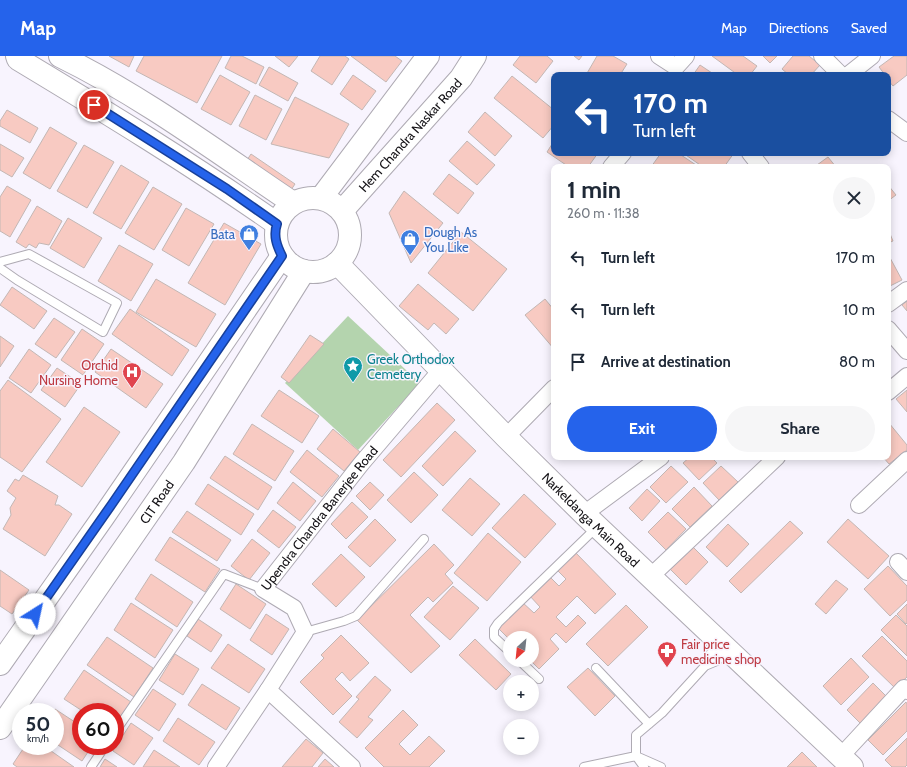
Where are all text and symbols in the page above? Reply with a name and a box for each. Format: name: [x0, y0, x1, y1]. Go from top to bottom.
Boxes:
text: Map: [20, 17, 56, 40]
text: Map: [721, 19, 747, 37]
text: Directions: [769, 19, 829, 37]
text: Saved: [851, 19, 887, 37]
street label: Hem Chandra Naskar Road: [355, 75, 465, 195]
text: 170 m: [633, 86, 708, 120]
pin: [77, 88, 111, 122]
icon: left: [567, 88, 619, 140]
icon: arrive: [83, 94, 105, 116]
text: Turn left: [633, 120, 696, 142]
text: 1 min: [567, 175, 621, 204]
button: close: [833, 177, 875, 219]
text: 260 m · 11:38: [567, 205, 640, 221]
shop icon: Bata: [238, 223, 260, 251]
place label: Dough As You Like: [423, 224, 478, 255]
place label: Bata: [211, 226, 236, 242]
shop icon: Dough As You Like: [399, 228, 421, 256]
icon: left: [567, 247, 589, 269]
text: Turn left: [601, 249, 655, 267]
text: 170 m: [836, 249, 875, 267]
icon: left: [567, 299, 589, 321]
text: Turn left: [601, 301, 655, 319]
text: 10 m: [843, 301, 875, 319]
place label: Greek Orthodox Cemetery: [367, 351, 455, 382]
icon: arrive: [567, 351, 589, 373]
text: Arrive at destination: [601, 353, 731, 371]
text: 80 m: [839, 353, 875, 371]
place icon: Greek Orthodox Cemetery: [342, 355, 364, 383]
place label: Orchid Nursing Home: [39, 357, 118, 388]
hospital icon: Orchid Nursing Home: [121, 361, 143, 389]
button: Exit: [567, 406, 717, 452]
button: Share: [725, 406, 875, 452]
street label: Upendra Chandra Banerjee Road: [257, 443, 381, 593]
street label: Narkeldanga Main Road: [539, 469, 643, 570]
street label: CIT Road: [136, 477, 177, 527]
position arrow: [14, 593, 56, 635]
north arrow: [503, 631, 539, 667]
map controls: [503, 631, 539, 755]
place label: Fair price medicine shop: [681, 636, 761, 667]
pharmacy icon: Fair price medicine shop: [656, 640, 678, 668]
button: +: [503, 675, 539, 711]
speed limit sign: 60: [72, 703, 124, 755]
text: 50: [26, 712, 50, 736]
button: −: [503, 719, 539, 755]
text: km/h: [27, 732, 49, 745]

